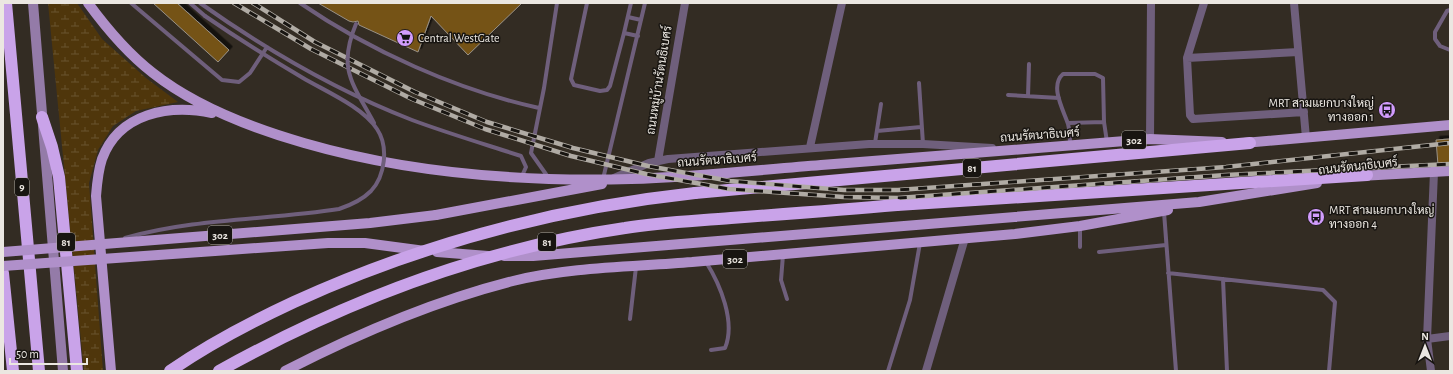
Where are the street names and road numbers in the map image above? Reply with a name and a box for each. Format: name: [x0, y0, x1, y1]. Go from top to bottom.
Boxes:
street label: ถนนหมู่บ้านรัตนธิเบศร์: [642, 24, 676, 136]
street label: ถนนรัตนาธิเบศร์: [1000, 124, 1080, 144]
road number: 302: [1122, 131, 1146, 149]
street label: ถนนรัตนาธิเบศร์: [677, 149, 757, 169]
street label: ถนนรัตนาธิเบศร์: [1317, 154, 1398, 176]
road number: 81: [963, 159, 981, 177]
road number: 9: [15, 178, 29, 196]
road number: 302: [208, 226, 232, 244]
road number: 81: [57, 233, 75, 251]
road number: 81: [538, 233, 556, 251]
road number: 302: [723, 250, 747, 268]

